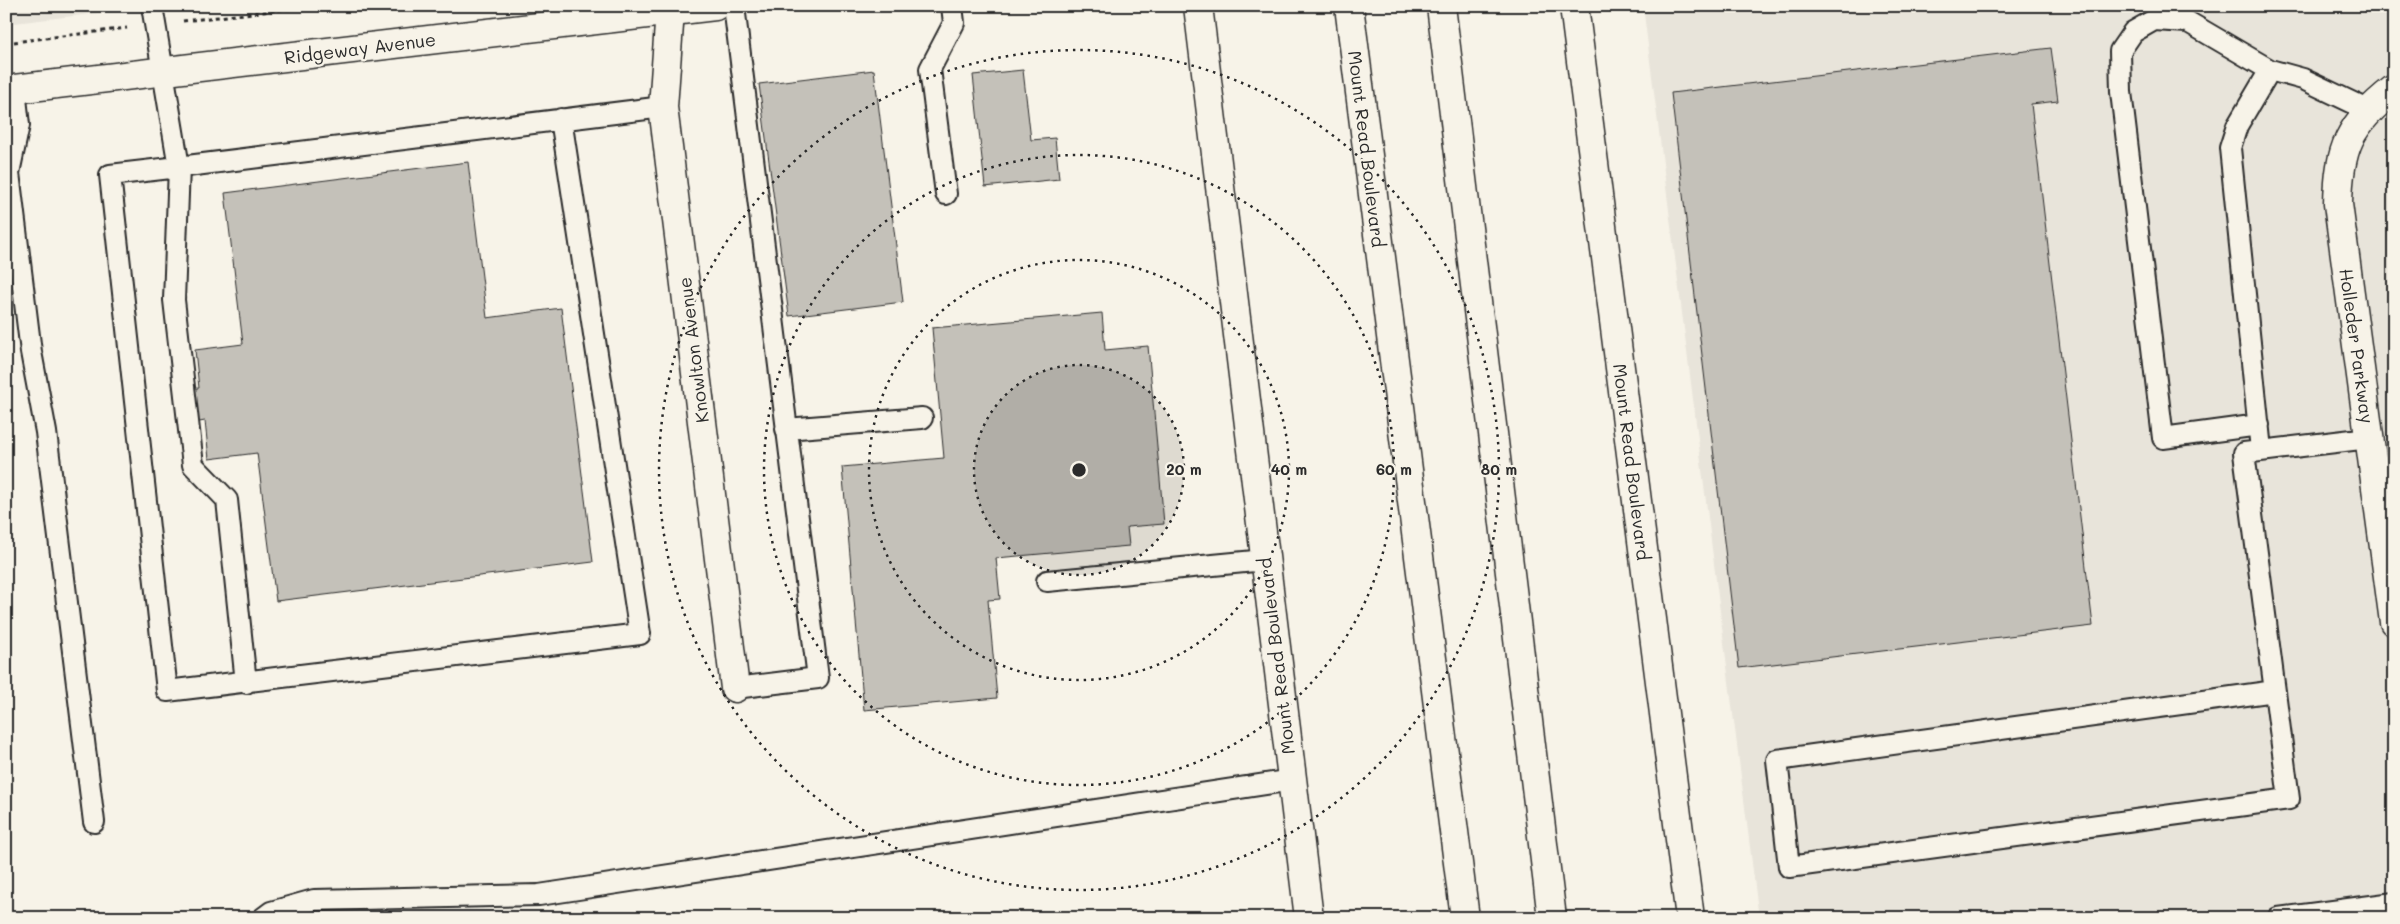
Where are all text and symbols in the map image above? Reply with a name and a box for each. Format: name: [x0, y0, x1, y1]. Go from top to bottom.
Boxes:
street label: Ridgeway Avenue: [283, 27, 437, 69]
street label: Mount Read Boulevard: [1343, 49, 1391, 249]
street label: Holleder Parkway: [2334, 267, 2380, 425]
street label: Knowlton Avenue: [672, 276, 714, 424]
street label: Mount Read Boulevard: [1608, 362, 1656, 562]
text: 20 m: [1166, 459, 1202, 479]
text: 40 m: [1271, 459, 1307, 479]
text: 60 m: [1376, 459, 1412, 479]
text: 80 m: [1481, 459, 1517, 479]
centre of rings: [1070, 461, 1088, 479]
street label: Mount Read Boulevard: [1252, 556, 1300, 756]

